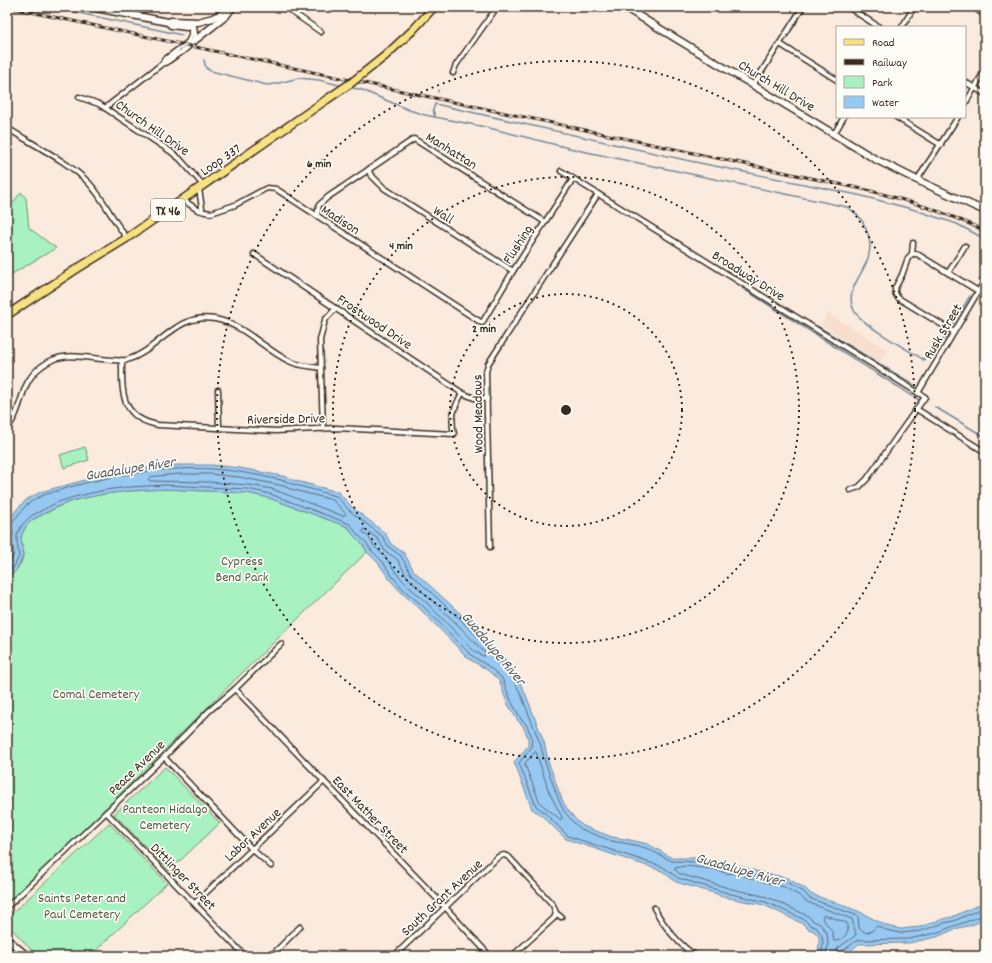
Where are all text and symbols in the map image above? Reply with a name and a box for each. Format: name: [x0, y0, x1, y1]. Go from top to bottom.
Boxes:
legend: [836, 26, 966, 118]
text: Road: [872, 35, 894, 52]
text: Railway: [872, 55, 908, 72]
street label: Church Hill Drive: [734, 56, 818, 118]
text: Park: [872, 75, 893, 92]
text: Water: [872, 95, 899, 112]
street label: Church Hill Drive: [111, 96, 193, 162]
street label: Manhattan: [421, 128, 481, 175]
street label: Loop 337: [197, 140, 246, 182]
text: 6 min: [307, 156, 332, 173]
road number: TX 46: [151, 199, 185, 221]
street label: Madison: [317, 201, 363, 241]
street label: Wall: [429, 201, 458, 230]
street label: Flushing: [499, 222, 539, 269]
text: 4 min: [389, 238, 413, 255]
street label: Broadway Drive: [708, 246, 788, 307]
street label: Frostwood Drive: [332, 290, 416, 355]
street label: Rusk Street: [919, 300, 968, 364]
text: 2 min: [472, 321, 496, 338]
street label: Wood Meadows: [468, 374, 490, 454]
centre of rings: [559, 403, 573, 417]
street label: Riverside Drive: [247, 409, 325, 431]
water label: Guadalupe River: [84, 452, 178, 488]
park label: Cypress Bend Park: [216, 552, 269, 588]
water label: Guadalupe River: [455, 608, 531, 692]
park label: Comal Cemetery: [53, 685, 140, 705]
street label: Peace Avenue: [104, 736, 170, 801]
street label: East Mather Street: [327, 772, 412, 859]
park label: Panteon Hidalgo Cemetery: [122, 800, 208, 836]
street label: Labor Avenue: [220, 804, 286, 867]
street label: Dittlinger Street: [145, 839, 220, 916]
water label: Guadalupe River: [693, 848, 787, 894]
street label: South Grant Avenue: [397, 855, 488, 942]
park label: Saints Peter and Paul Cemetery: [38, 889, 126, 925]

